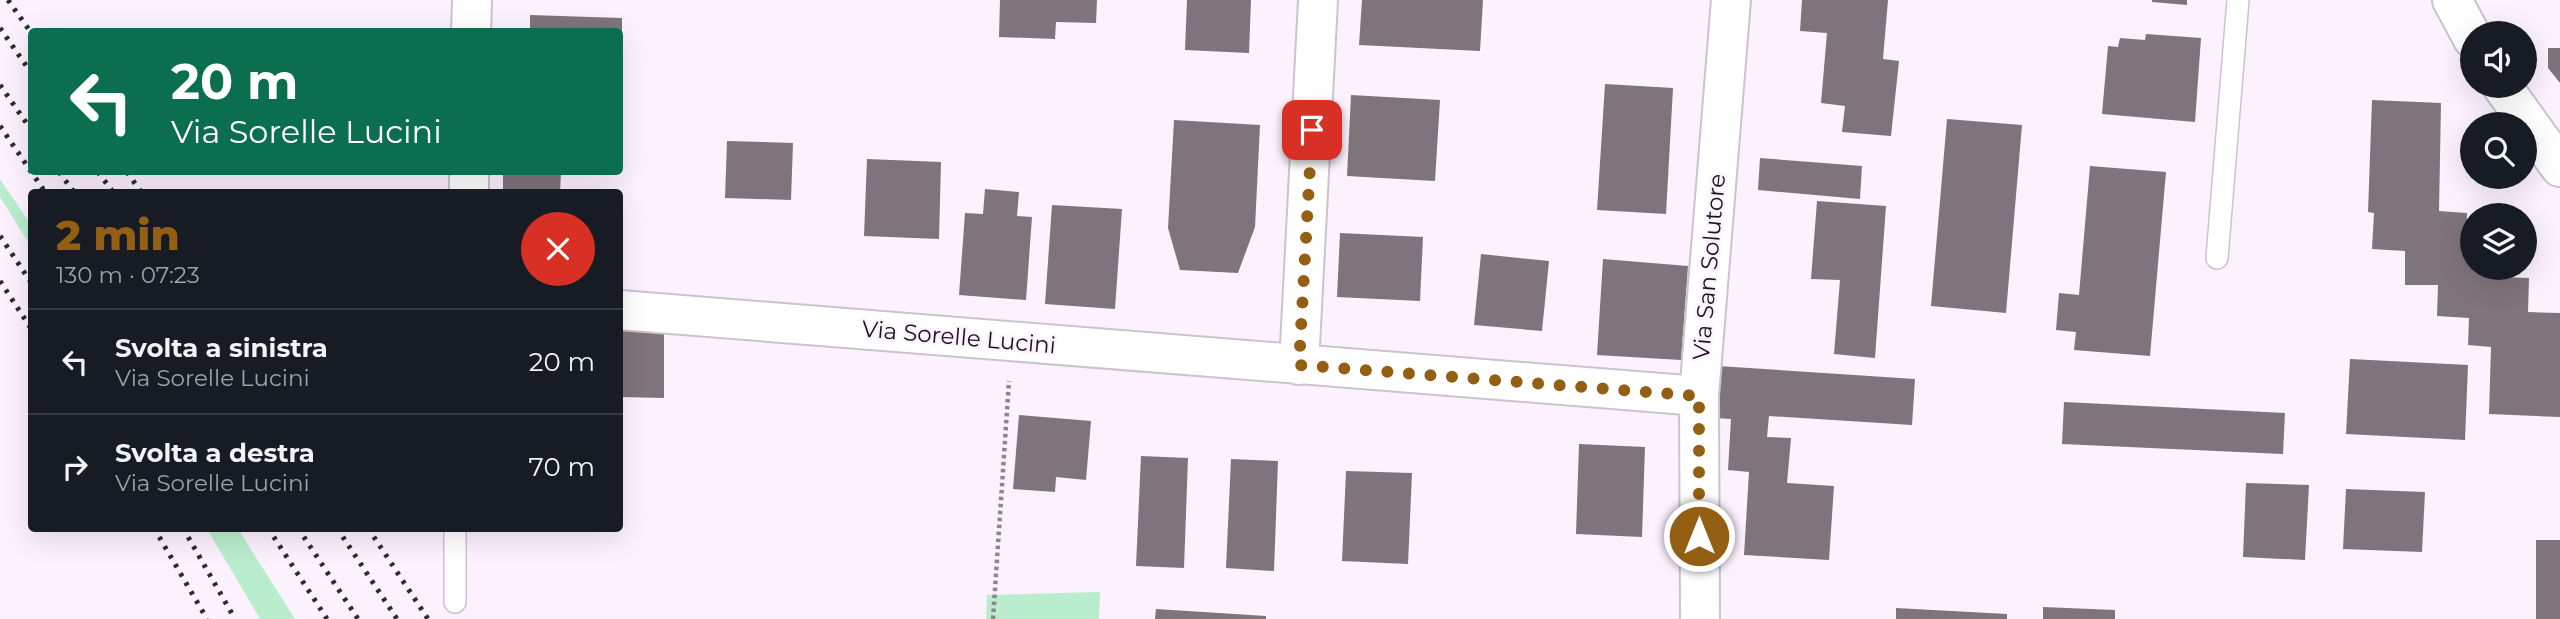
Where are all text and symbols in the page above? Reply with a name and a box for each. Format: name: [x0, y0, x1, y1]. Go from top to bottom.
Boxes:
map controls: [2460, 21, 2537, 280]
button: sound: [2460, 21, 2537, 98]
text: 20 m: [171, 52, 298, 111]
icon: left: [56, 56, 147, 147]
pin: [1282, 100, 1342, 160]
icon: arrive: [1293, 111, 1331, 149]
text: Via Sorelle Lucini: [171, 112, 442, 151]
button: search: [2460, 112, 2537, 189]
street label: Via San Solutore: [1687, 173, 1731, 361]
button: layers: [2460, 203, 2537, 280]
text: 2 min: [56, 209, 180, 261]
button: close: [521, 212, 595, 286]
text: 130 m · 07:23: [56, 261, 200, 289]
street label: Via Sorelle Lucini: [861, 315, 1057, 359]
text: Svolta a sinistra: [115, 332, 328, 364]
icon: left: [56, 343, 94, 381]
text: 20 m: [529, 346, 595, 378]
text: Via Sorelle Lucini: [115, 364, 310, 392]
text: Svolta a destra: [115, 437, 315, 469]
icon: right: [56, 448, 94, 486]
text: 70 m: [529, 451, 595, 483]
text: Via Sorelle Lucini: [115, 469, 310, 497]
position arrow: [1662, 499, 1736, 573]

